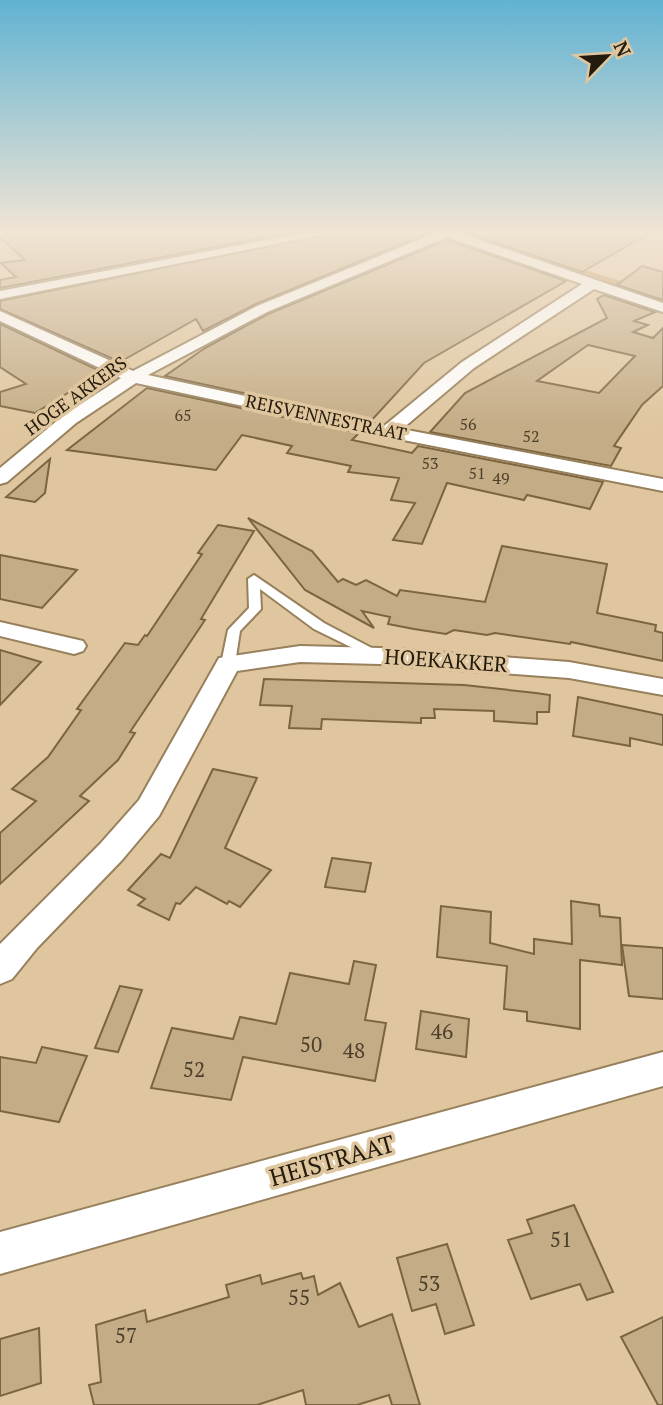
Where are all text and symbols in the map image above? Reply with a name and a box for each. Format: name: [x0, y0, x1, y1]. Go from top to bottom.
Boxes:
north arrow: [572, 21, 642, 91]
text: N: [608, 37, 637, 61]
street label: HOGE AKKERS: [20, 350, 131, 440]
street label: REISVENNESTRAAT: [243, 388, 409, 446]
house number: 65: [174, 404, 192, 426]
house number: 56: [459, 413, 477, 435]
house number: 52: [522, 425, 540, 447]
house number: 53: [421, 452, 439, 474]
house number: 51: [468, 462, 486, 484]
house number: 49: [492, 467, 510, 489]
street label: HOEKAKKER: [384, 642, 509, 678]
house number: 46: [431, 1017, 453, 1045]
house number: 50: [300, 1030, 322, 1058]
house number: 48: [343, 1036, 365, 1064]
house number: 52: [183, 1055, 205, 1083]
street label: HEISTRAAT: [266, 1127, 398, 1193]
house number: 51: [550, 1225, 572, 1253]
house number: 53: [418, 1269, 440, 1297]
house number: 55: [288, 1283, 310, 1311]
house number: 57: [115, 1321, 137, 1349]

